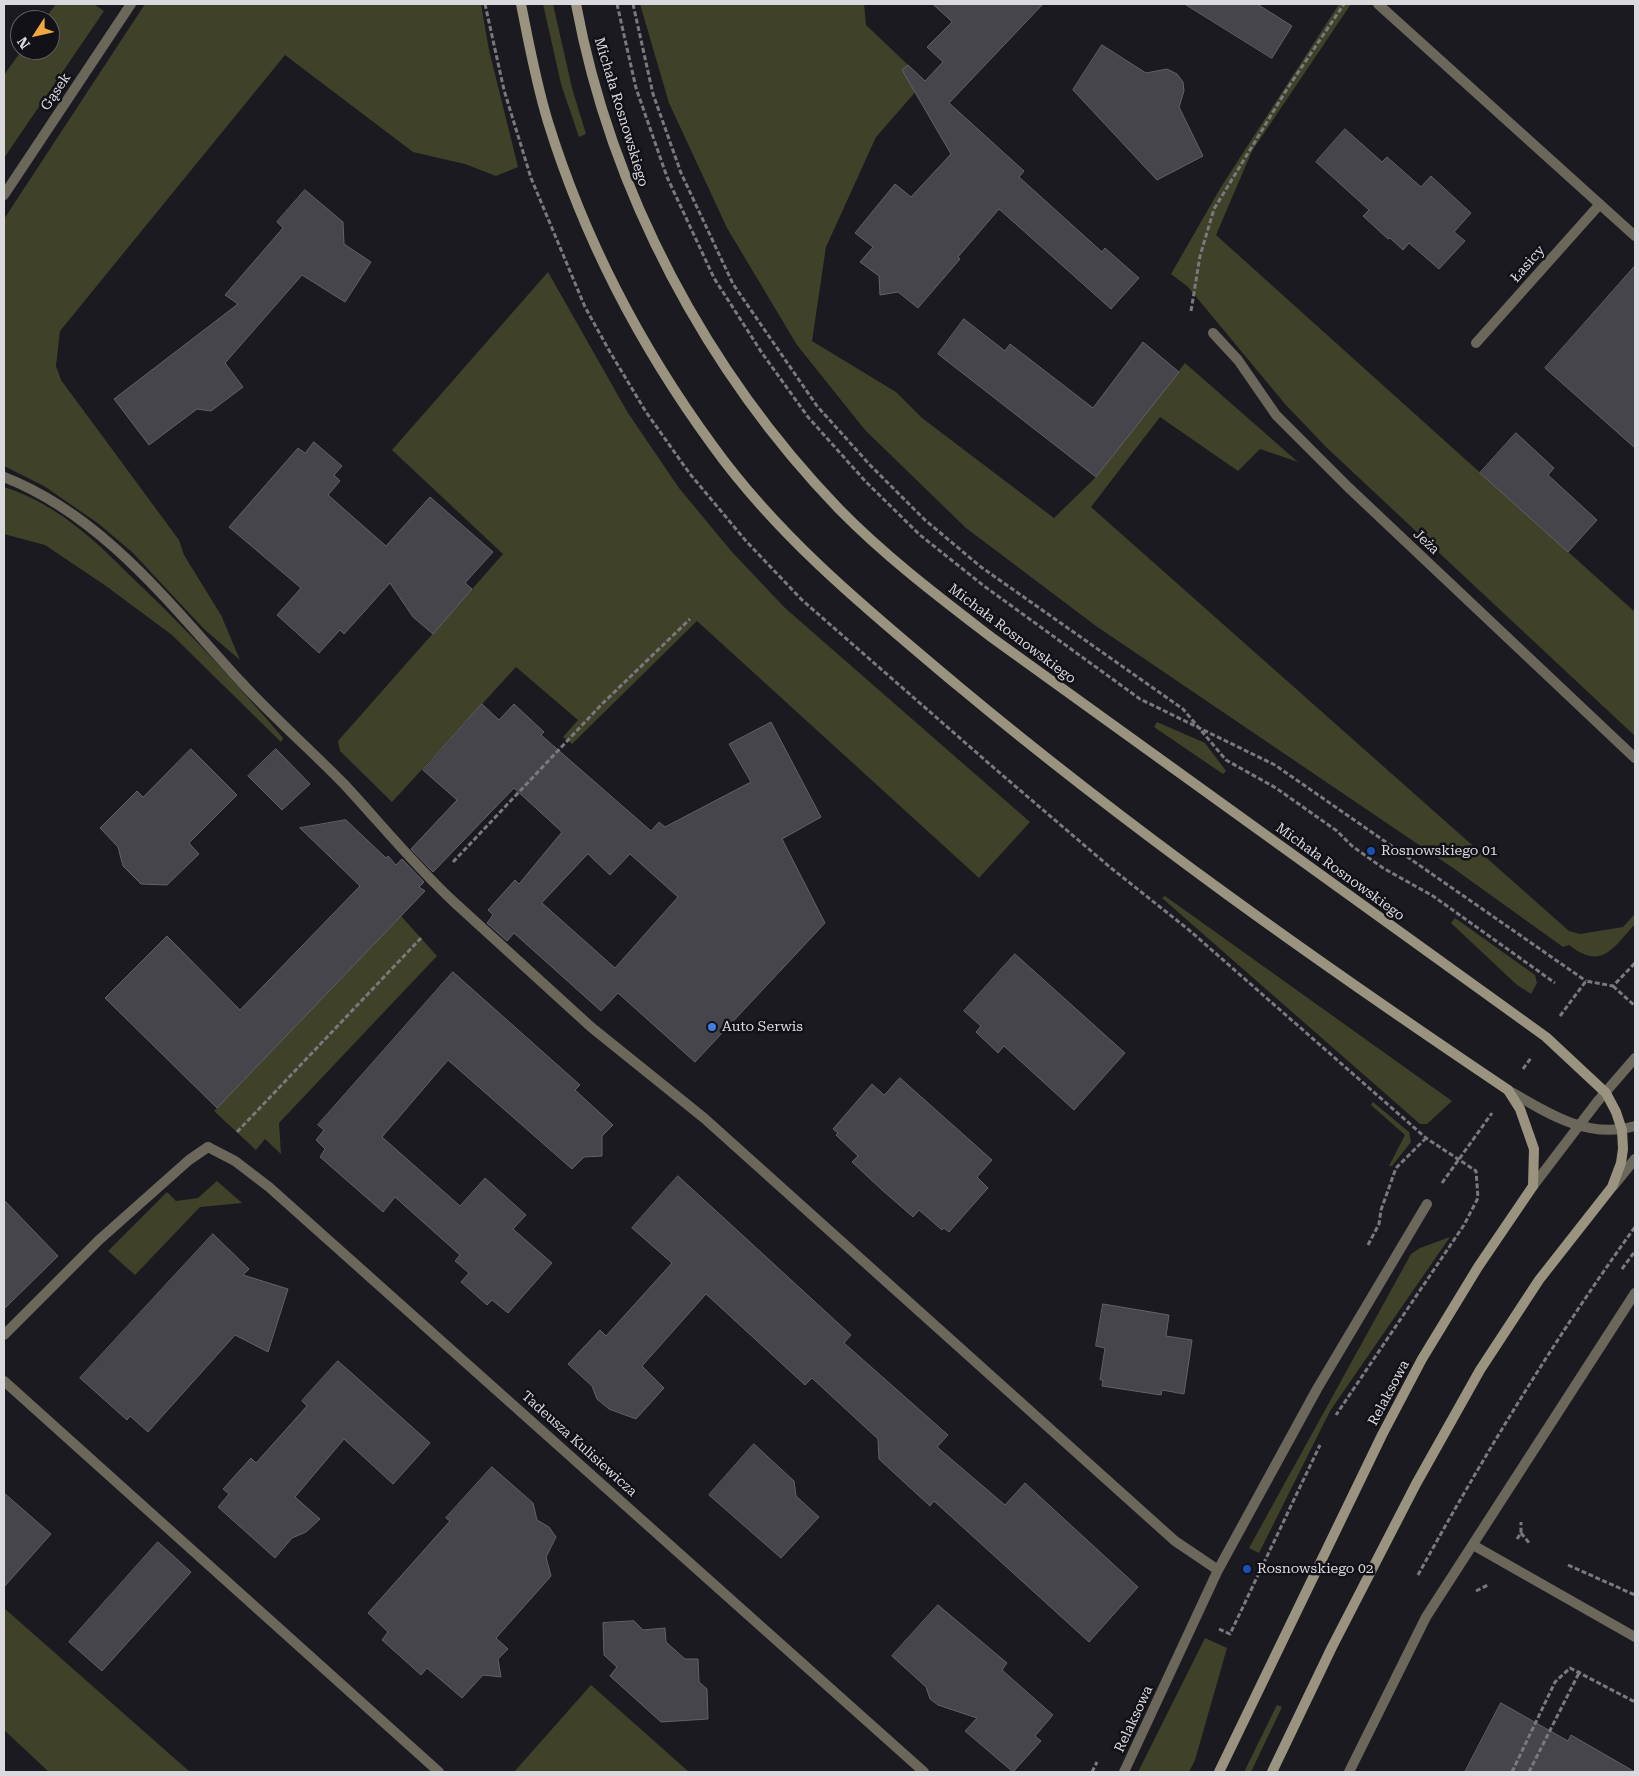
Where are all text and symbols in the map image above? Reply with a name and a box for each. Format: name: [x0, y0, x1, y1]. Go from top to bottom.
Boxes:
north arrow: [10, 10, 60, 60]
text: N: [14, 34, 33, 52]
street label: Michała Rosnowskiego: [590, 35, 652, 189]
street label: Gąsek: [37, 70, 75, 114]
street label: Łasicy: [1507, 242, 1549, 286]
street label: Jeża: [1409, 526, 1443, 558]
street label: Michała Rosnowskiego: [945, 581, 1079, 687]
street label: Michała Rosnowskiego: [1272, 820, 1408, 924]
place label: Rosnowskiego 01: [1381, 843, 1498, 859]
marker: Rosnowskiego 01: [1365, 845, 1377, 857]
place label: Auto Serwis: [722, 1019, 803, 1035]
marker: Auto Serwis: [706, 1021, 718, 1033]
street label: Relaksowa: [1365, 1357, 1413, 1429]
street label: Tadeusza Kulisiewicza: [518, 1388, 640, 1500]
place label: Rosnowskiego 02: [1257, 1561, 1374, 1577]
marker: Rosnowskiego 02: [1241, 1563, 1253, 1575]
street label: Relaksowa: [1111, 1683, 1157, 1755]

